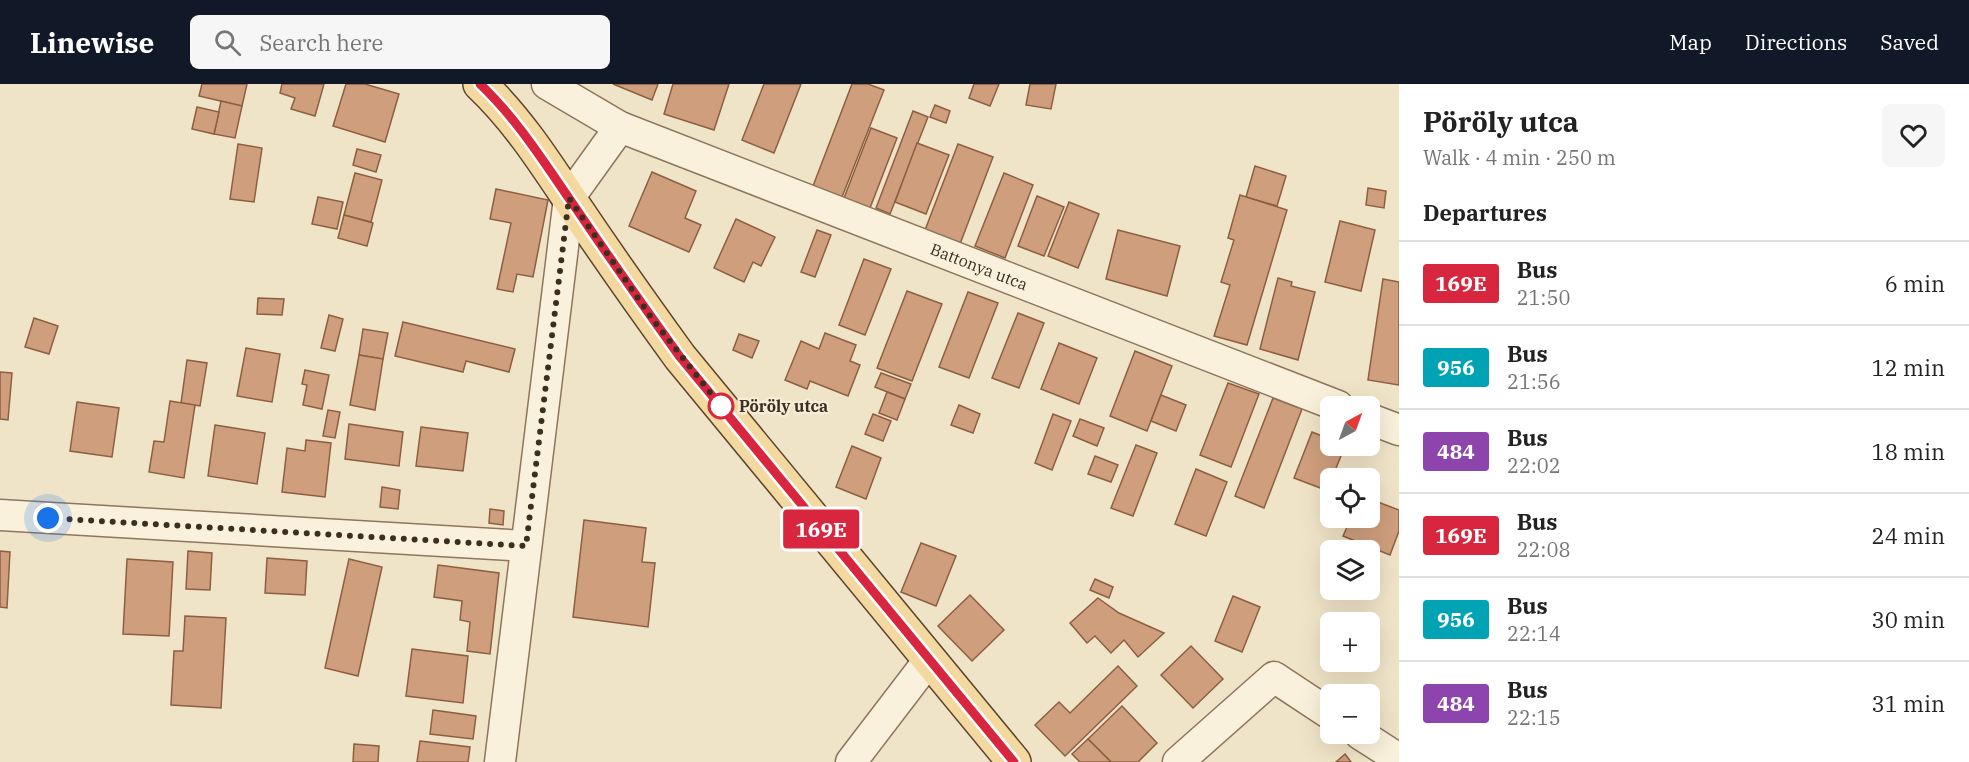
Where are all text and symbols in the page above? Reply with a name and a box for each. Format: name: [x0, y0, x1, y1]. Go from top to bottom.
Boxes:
search box: [190, 15, 610, 69]
text: Linewise: [30, 24, 154, 61]
icon: search: [211, 26, 244, 59]
text: Search here: [259, 28, 383, 57]
text: Map: [1669, 28, 1712, 56]
text: Directions: [1745, 28, 1847, 56]
text: Saved: [1880, 28, 1939, 56]
text: Pöröly utca: [1423, 103, 1579, 140]
button: heart: [1882, 104, 1945, 167]
text: Walk · 4 min · 250 m: [1423, 144, 1616, 171]
text: Departures: [1423, 198, 1547, 227]
street label: Battonya utca: [928, 239, 1031, 295]
text: Bus: [1517, 255, 1557, 284]
text: 169E: [1435, 269, 1487, 297]
text: 6 min: [1885, 269, 1945, 298]
text: 21:50: [1517, 284, 1570, 311]
text: Bus: [1507, 339, 1548, 368]
text: 956: [1437, 353, 1475, 381]
text: 12 min: [1872, 353, 1945, 382]
text: 21:56: [1507, 368, 1561, 395]
marker: Pöröly utca: [708, 393, 734, 419]
place label: Pöröly utca: [739, 396, 828, 416]
north arrow: [1320, 396, 1380, 456]
map controls: [1320, 396, 1380, 744]
text: Bus: [1507, 423, 1548, 452]
text: 484: [1437, 437, 1475, 465]
text: 18 min: [1872, 437, 1945, 466]
text: 22:02: [1507, 452, 1561, 479]
button: locate: [1320, 468, 1380, 528]
your location: [33, 503, 63, 533]
text: Bus: [1517, 507, 1557, 536]
line badge: 169E: [779, 510, 863, 548]
text: 169E: [795, 515, 847, 543]
text: 169E: [1435, 521, 1487, 549]
text: 24 min: [1872, 521, 1945, 550]
text: 22:08: [1517, 536, 1570, 563]
button: layers: [1320, 540, 1380, 600]
text: Bus: [1507, 591, 1548, 620]
text: 956: [1437, 605, 1475, 633]
text: 30 min: [1872, 605, 1945, 634]
button: +: [1320, 612, 1380, 672]
text: 22:14: [1507, 620, 1561, 647]
text: Bus: [1507, 675, 1548, 704]
button: −: [1320, 684, 1380, 744]
text: 484: [1437, 689, 1475, 717]
text: 31 min: [1872, 689, 1945, 718]
text: 22:15: [1507, 704, 1561, 731]

